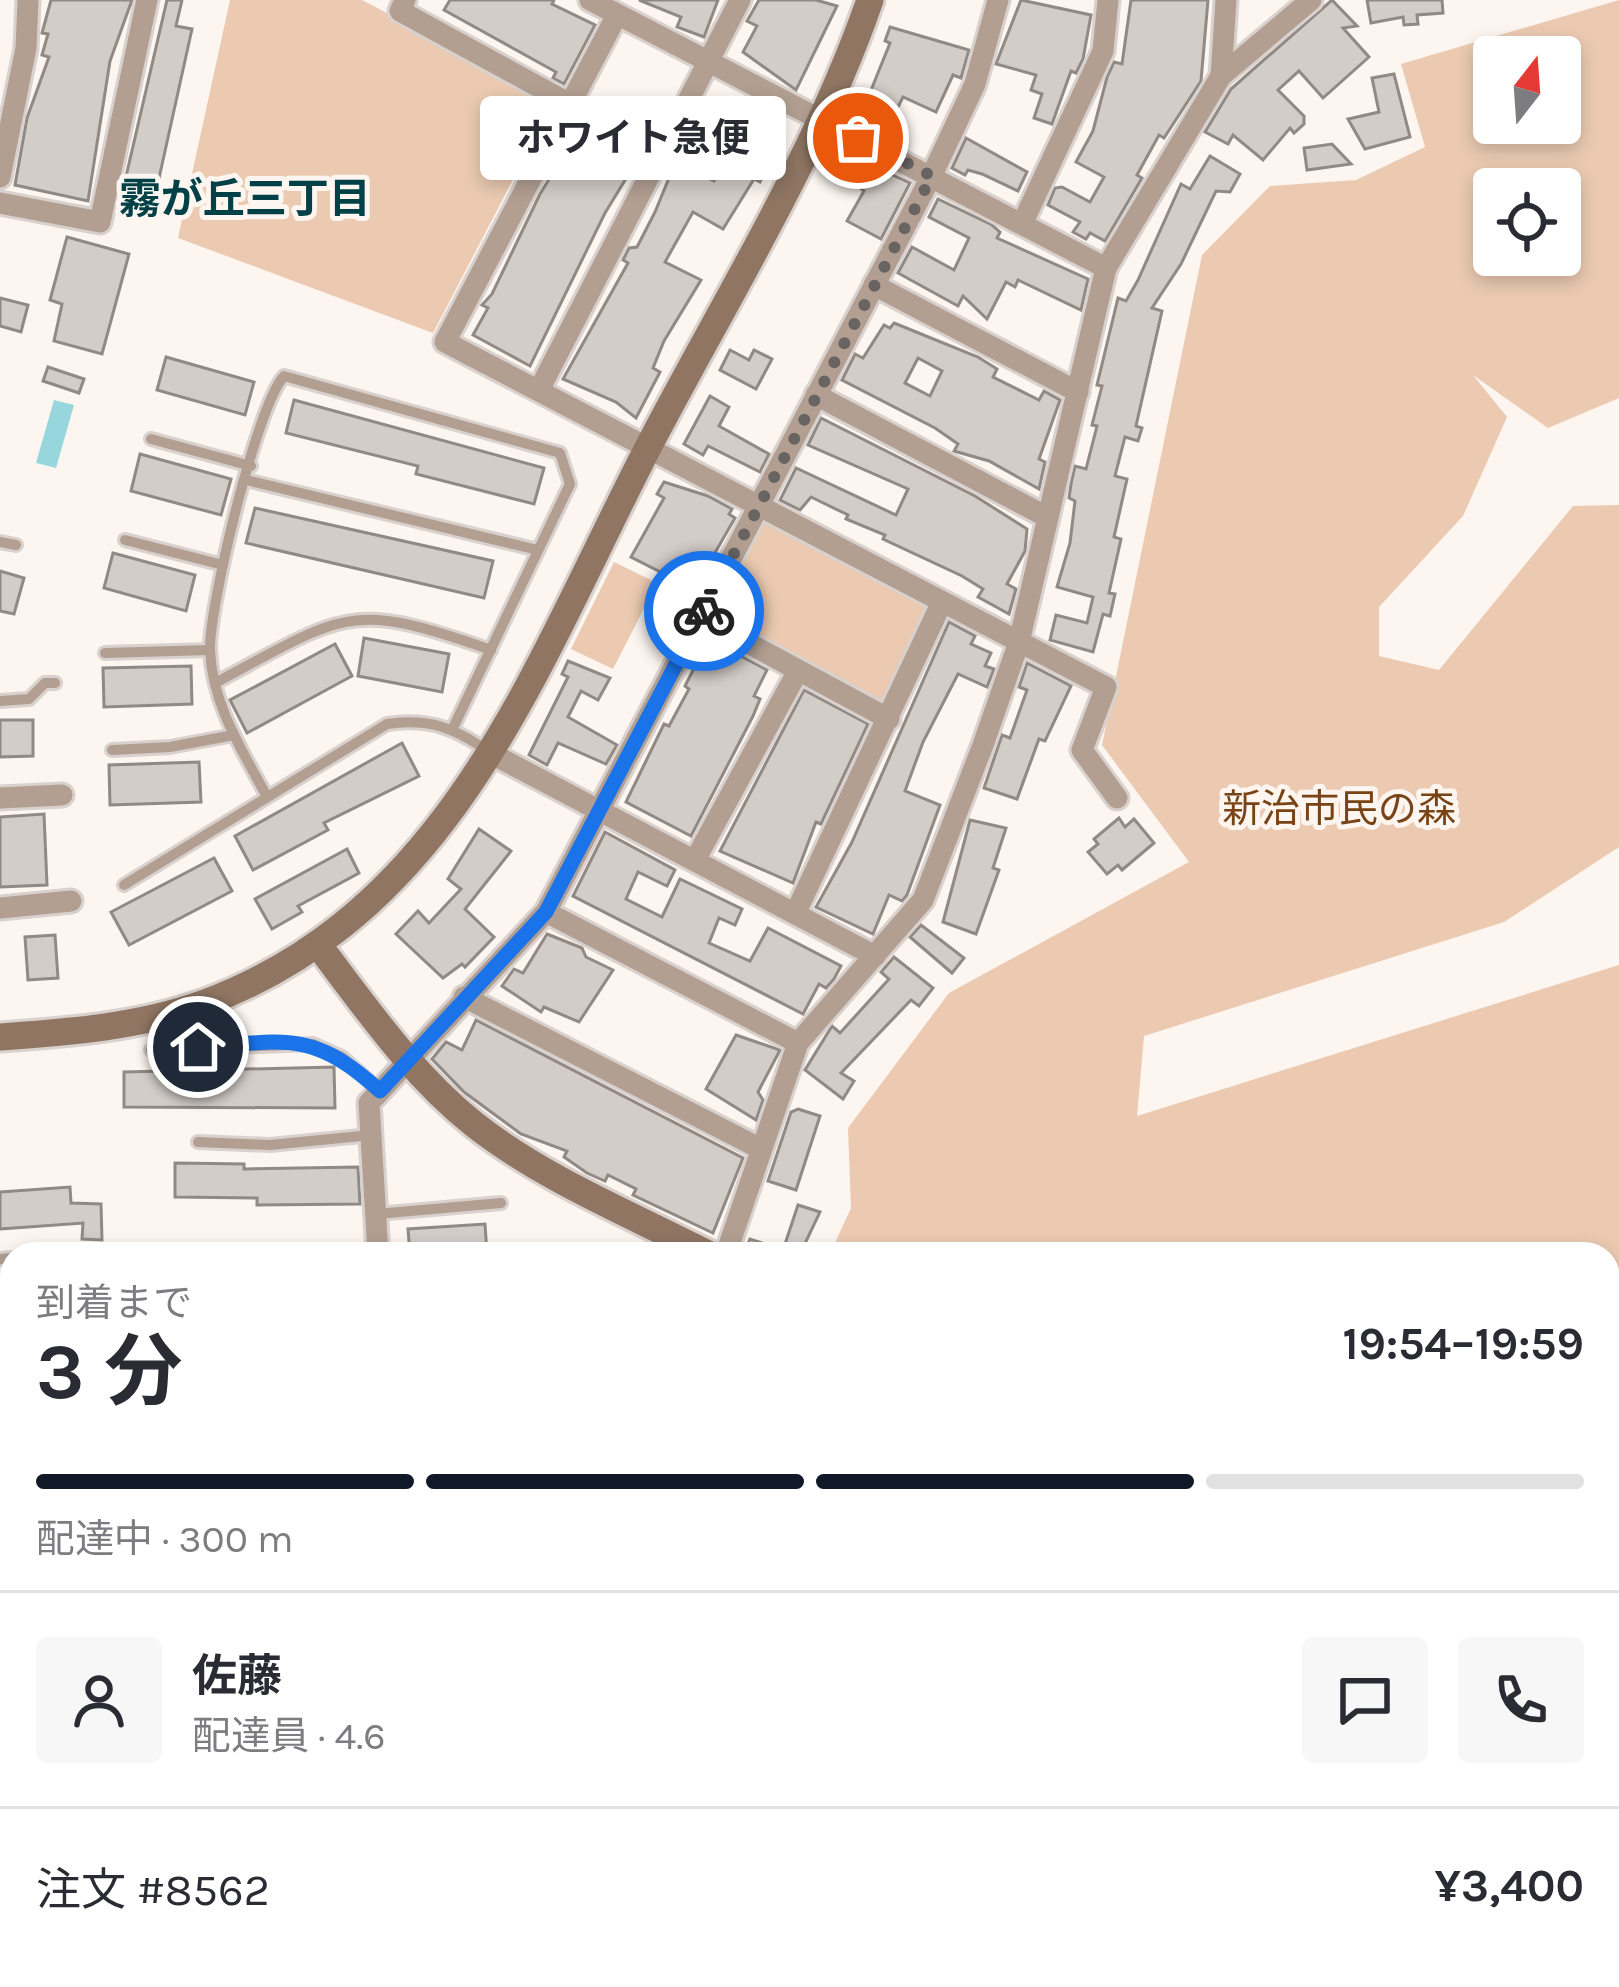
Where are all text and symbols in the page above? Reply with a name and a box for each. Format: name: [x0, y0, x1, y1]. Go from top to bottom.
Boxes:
north arrow: [1473, 36, 1581, 144]
map controls: [1473, 36, 1581, 276]
pin: [807, 87, 909, 189]
callout: ホワイト急便: [480, 96, 786, 180]
icon: bag: [825, 105, 891, 171]
text: ホワイト急便: [516, 115, 750, 161]
button: locate: [1473, 168, 1581, 276]
district label: 霧が丘三丁目: [119, 174, 371, 224]
courier: [644, 551, 764, 671]
icon: bike: [671, 578, 737, 644]
park label: 新治市民の森: [1222, 786, 1456, 832]
pin: [147, 996, 249, 1098]
icon: home: [165, 1014, 231, 1080]
text: 到着まで: [36, 1280, 192, 1326]
text: 19:54–19:59: [1343, 1318, 1584, 1370]
text: 3 分: [36, 1326, 182, 1418]
text: 配達中 · 300 m: [36, 1516, 294, 1562]
button: person: [36, 1637, 162, 1763]
button: chat: [1302, 1637, 1428, 1763]
button: phone: [1458, 1637, 1584, 1763]
text: 佐藤: [192, 1650, 282, 1702]
text: 配達員 · 4.6: [192, 1713, 386, 1759]
text: ¥3,400: [1435, 1860, 1584, 1912]
text: 注文 #8562: [36, 1864, 270, 1916]

